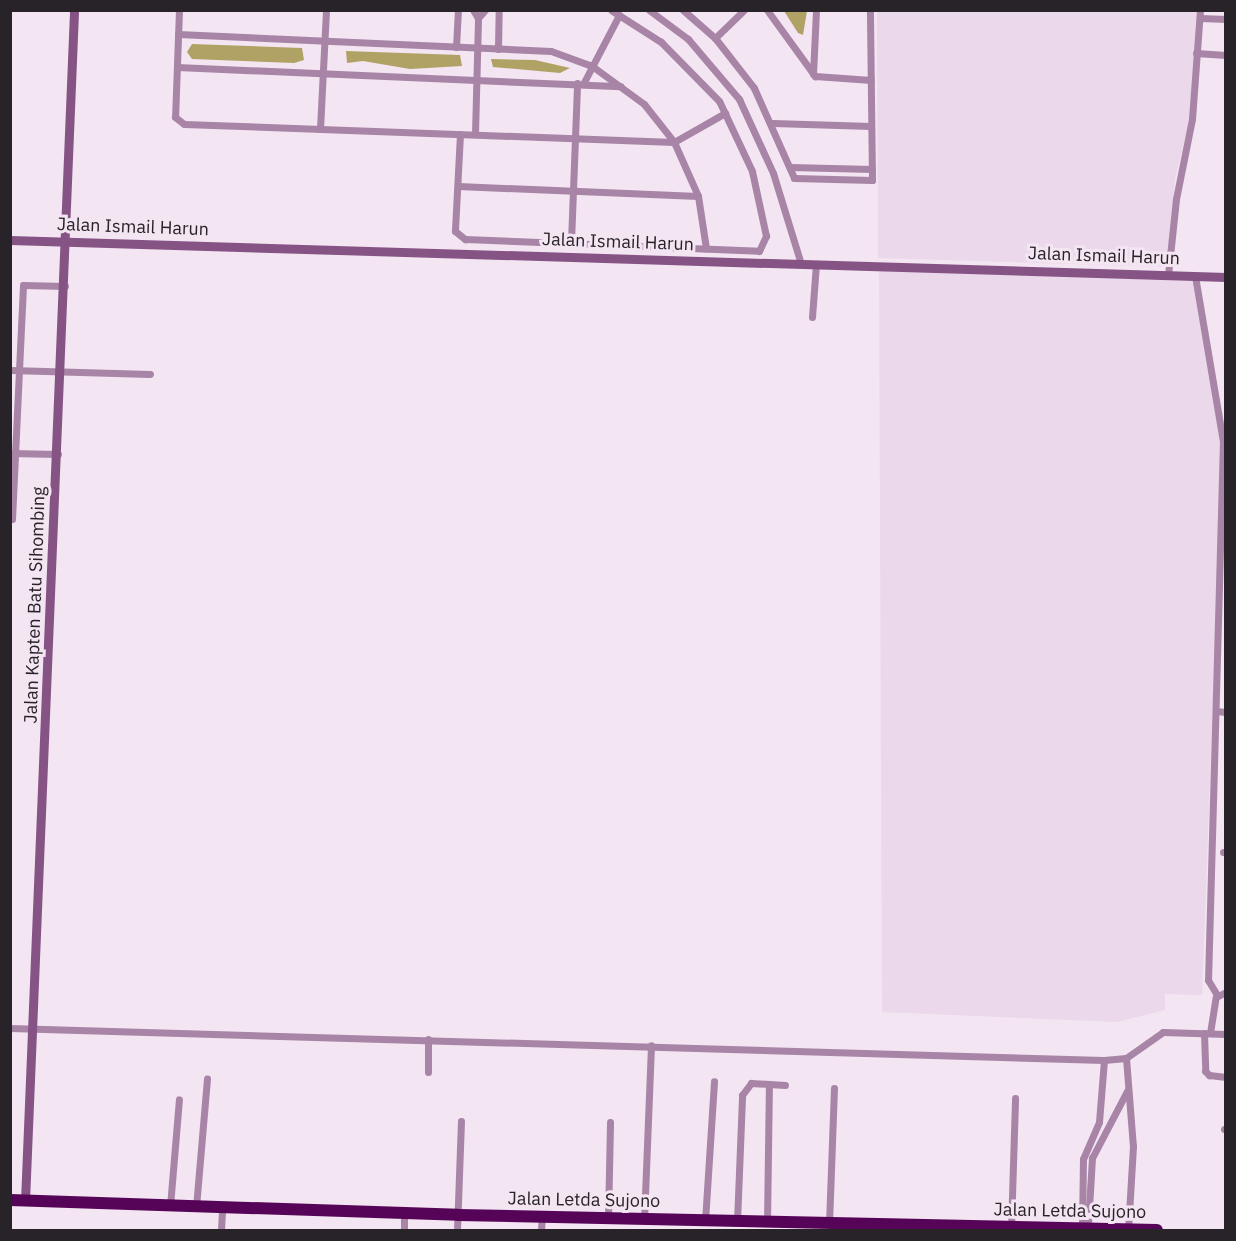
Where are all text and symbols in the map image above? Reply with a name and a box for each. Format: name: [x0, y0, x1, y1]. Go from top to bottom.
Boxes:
street label: Jalan Ismail Harun: [57, 214, 209, 240]
street label: Jalan Ismail Harun: [542, 229, 694, 255]
street label: Jalan Ismail Harun: [1028, 243, 1180, 269]
street label: Jalan Kapten Batu Sihombing: [20, 486, 50, 724]
street label: Jalan Letda Sujono: [508, 1188, 660, 1212]
street label: Jalan Letda Sujono: [994, 1199, 1146, 1223]

